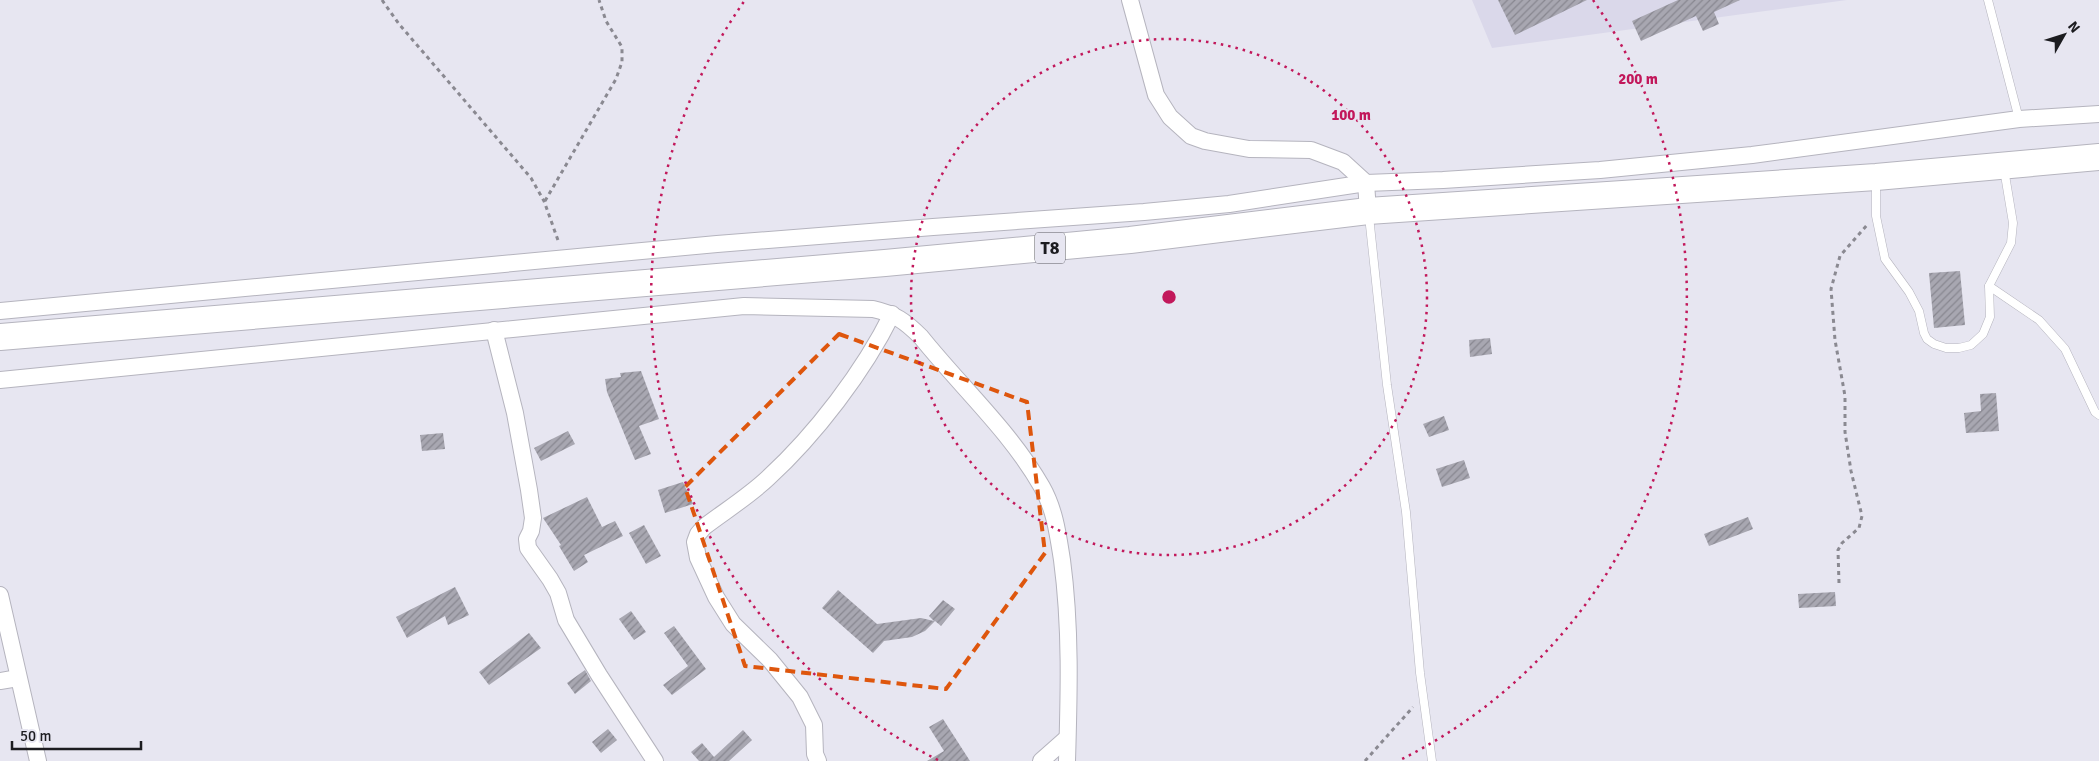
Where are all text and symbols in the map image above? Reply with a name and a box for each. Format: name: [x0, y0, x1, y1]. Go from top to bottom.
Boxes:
north arrow: [2039, 10, 2089, 60]
text: N: [2064, 18, 2083, 36]
text: 200 m: [1618, 70, 1658, 88]
text: 100 m: [1331, 106, 1371, 124]
road number: T8: [1035, 232, 1065, 264]
centre of rings: [1160, 288, 1178, 306]
scale bar: [12, 718, 141, 750]
text: 50 m: [20, 727, 51, 745]

